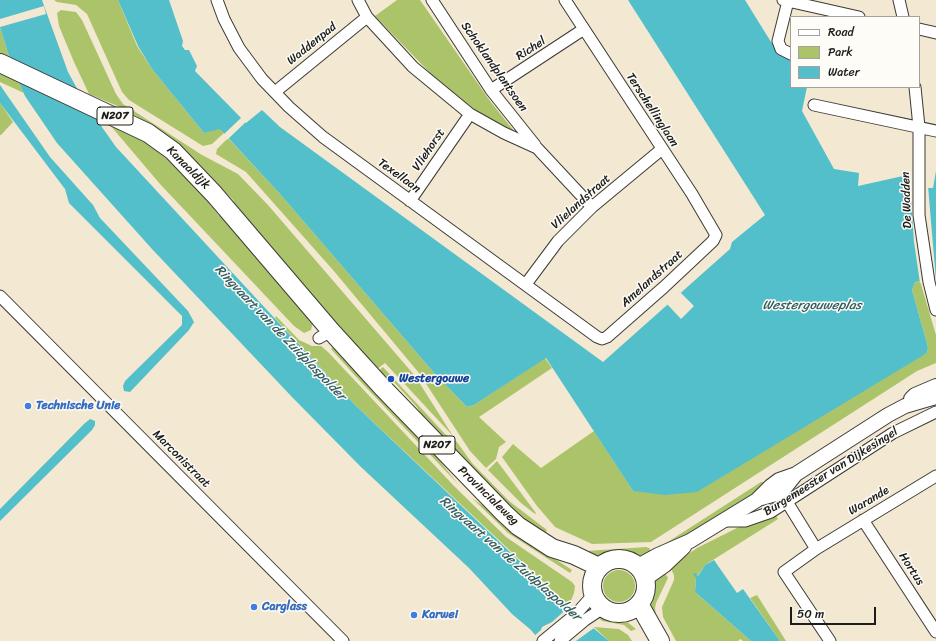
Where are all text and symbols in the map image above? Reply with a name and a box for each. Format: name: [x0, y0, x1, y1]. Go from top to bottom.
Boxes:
legend: [790, 16, 920, 88]
street label: Schoklandplantsoen: [458, 19, 530, 115]
street label: Waddenpad: [284, 20, 340, 68]
text: Road: [828, 21, 854, 43]
street label: Richel: [513, 34, 549, 64]
text: Park: [828, 41, 853, 63]
text: Water: [828, 61, 860, 83]
street label: Terschellinglaan: [623, 70, 681, 150]
road number: N207: [97, 107, 133, 125]
street label: Vliehorst: [410, 126, 448, 174]
street label: Kanaaldijk: [163, 143, 213, 193]
street label: Texellaan: [375, 156, 423, 196]
street label: De Wadden: [899, 171, 915, 229]
street label: Vlielandstraat: [548, 172, 614, 232]
street label: Amelandstraat: [618, 248, 686, 310]
water label: Ringvaart van de Zuidplaspolder: [211, 262, 349, 404]
water label: Westergouweplas: [762, 298, 862, 314]
place label: Westergouwe: [399, 372, 469, 386]
marker: Westergouwe: [386, 374, 396, 384]
place label: Technische Unie: [36, 399, 120, 413]
marker: Technische Unie: [23, 401, 33, 411]
street label: Burgemeester van Dijkesingel: [761, 425, 901, 519]
street label: Marconistraat: [149, 427, 213, 491]
road number: N207: [419, 436, 455, 454]
street label: Provincialeweg: [455, 463, 521, 529]
street label: Warande: [846, 483, 892, 519]
water label: Ringvaart van de Zuidplaspolder: [436, 493, 584, 625]
street label: Hortus: [895, 550, 927, 588]
scale bar: [792, 599, 878, 625]
place label: Carglass: [262, 600, 307, 614]
marker: Carglass: [249, 602, 259, 612]
text: 50 m: [797, 603, 824, 625]
place label: Karwei: [422, 608, 458, 622]
marker: Karwei: [409, 610, 419, 620]

